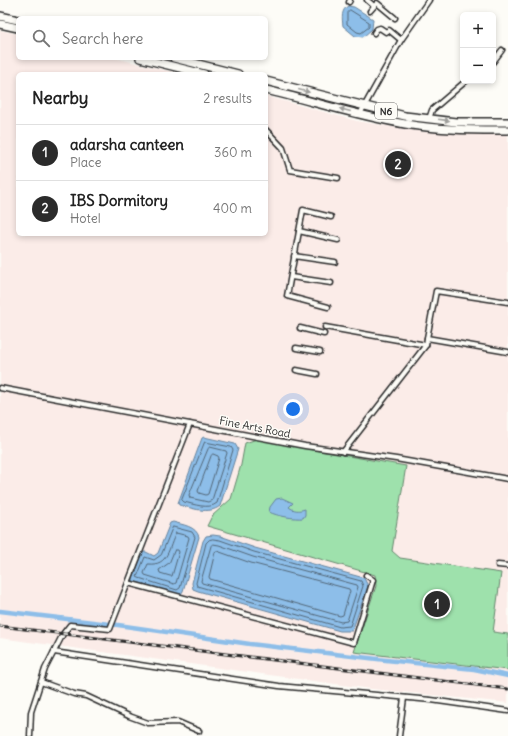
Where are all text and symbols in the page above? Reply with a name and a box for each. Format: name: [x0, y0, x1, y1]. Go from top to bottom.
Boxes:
map controls: [460, 12, 496, 84]
button: +: [460, 12, 496, 48]
search box: [16, 16, 268, 60]
icon: search: [30, 27, 52, 49]
text: Search here: [62, 29, 143, 48]
button: −: [460, 48, 496, 84]
text: Nearby: [32, 87, 88, 109]
one-way arrow: [298, 88, 310, 94]
text: 2 results: [203, 90, 252, 107]
road number: N6: [375, 103, 397, 119]
one-way arrow: [339, 107, 351, 113]
one-way arrow: [438, 117, 450, 124]
text: adarsha canteen: [70, 135, 184, 154]
text: 1: [42, 144, 48, 161]
text: 360 m: [214, 144, 252, 161]
pin: 2: [385, 149, 411, 179]
text: Place: [70, 154, 101, 171]
text: IBS Dormitory: [70, 191, 168, 210]
text: 2: [41, 200, 49, 217]
text: 400 m: [213, 200, 252, 217]
text: Hotel: [70, 210, 101, 227]
your location: [283, 399, 303, 419]
street label: Fine Arts Road: [218, 413, 292, 441]
pin: 1: [424, 589, 450, 619]

